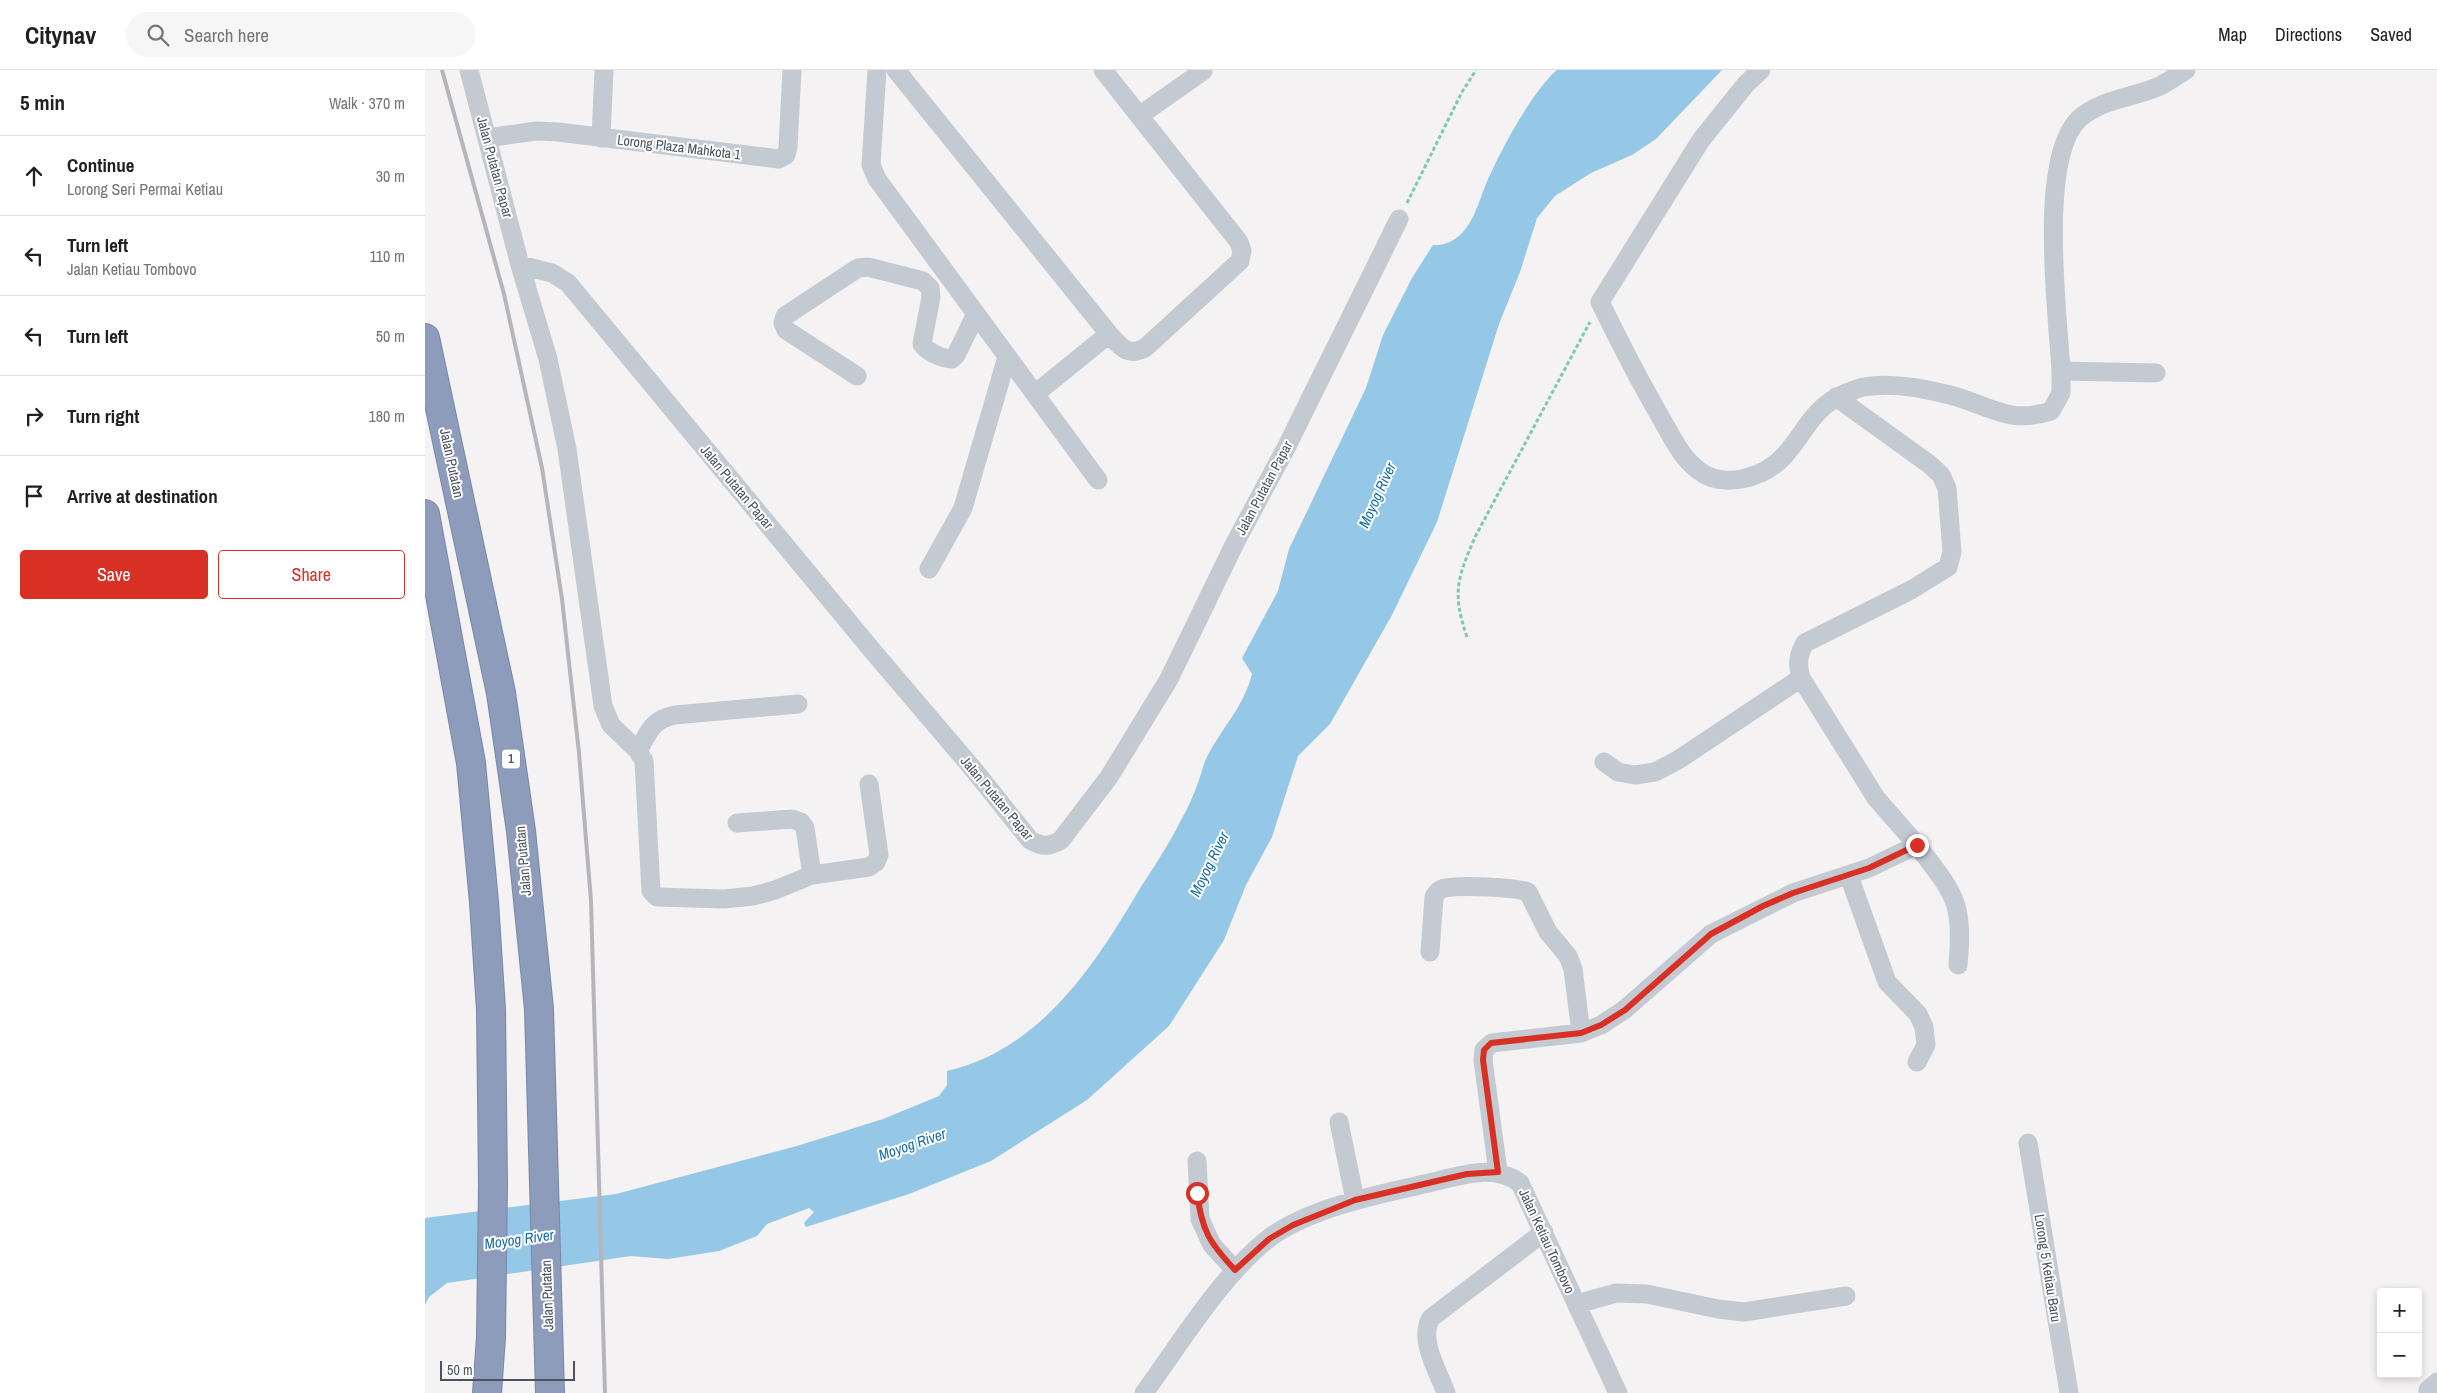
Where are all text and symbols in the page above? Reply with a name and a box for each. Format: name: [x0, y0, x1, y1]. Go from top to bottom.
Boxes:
search box: [126, 12, 476, 57]
text: Citynav: [25, 19, 96, 51]
icon: search: [144, 21, 172, 49]
text: Search here: [184, 22, 269, 48]
text: Map: [2218, 22, 2247, 47]
text: Directions: [2275, 22, 2342, 47]
text: Saved: [2370, 22, 2412, 47]
text: 5 min: [20, 88, 65, 117]
text: Walk · 370 m: [329, 92, 405, 114]
street label: Jalan Putatan Papar: [473, 114, 517, 220]
street label: Lorong Plaza Mahkota 1: [616, 130, 742, 164]
text: Continue: [67, 152, 135, 178]
icon: ahead: [20, 162, 48, 190]
text: 30 m: [376, 165, 405, 187]
text: Lorong Seri Permai Ketiau: [67, 178, 223, 200]
text: Turn left: [67, 232, 128, 258]
icon: left: [20, 242, 48, 270]
text: 110 m: [369, 245, 405, 267]
text: Jalan Ketiau Tombovo: [67, 258, 197, 280]
icon: left: [20, 322, 48, 350]
text: Turn left: [67, 323, 128, 349]
text: 50 m: [376, 325, 405, 347]
icon: right: [20, 402, 48, 430]
text: Turn right: [67, 403, 139, 429]
text: 180 m: [369, 405, 405, 427]
street label: Jalan Putatan: [436, 427, 468, 499]
street label: Jalan Putatan Papar: [1232, 438, 1296, 538]
street label: Jalan Putatan Papar: [697, 441, 777, 533]
water label: Moyog River: [1353, 458, 1401, 531]
icon: arrive: [20, 482, 48, 510]
text: Arrive at destination: [67, 483, 218, 509]
button: Save: [20, 550, 208, 599]
button: Share: [218, 550, 405, 599]
road number: 1: [502, 750, 520, 769]
street label: Jalan Putatan Papar: [957, 752, 1037, 844]
street label: Jalan Putatan: [511, 825, 535, 897]
water label: Moyog River: [1184, 827, 1234, 900]
route end: [1906, 834, 1929, 857]
water label: Moyog River: [876, 1122, 949, 1165]
route start: [1186, 1182, 1209, 1205]
street label: Jalan Ketiau Tombovo: [1515, 1186, 1579, 1296]
street label: Lorong 5 Ketiau Baru: [2031, 1213, 2065, 1323]
water label: Moyog River: [483, 1224, 556, 1254]
street label: Jalan Putatan: [537, 1260, 557, 1330]
map controls: [2377, 1288, 2422, 1378]
button: +: [2377, 1288, 2422, 1333]
button: −: [2377, 1333, 2422, 1378]
scale bar: [440, 1358, 575, 1381]
text: 50 m: [447, 1361, 473, 1379]

